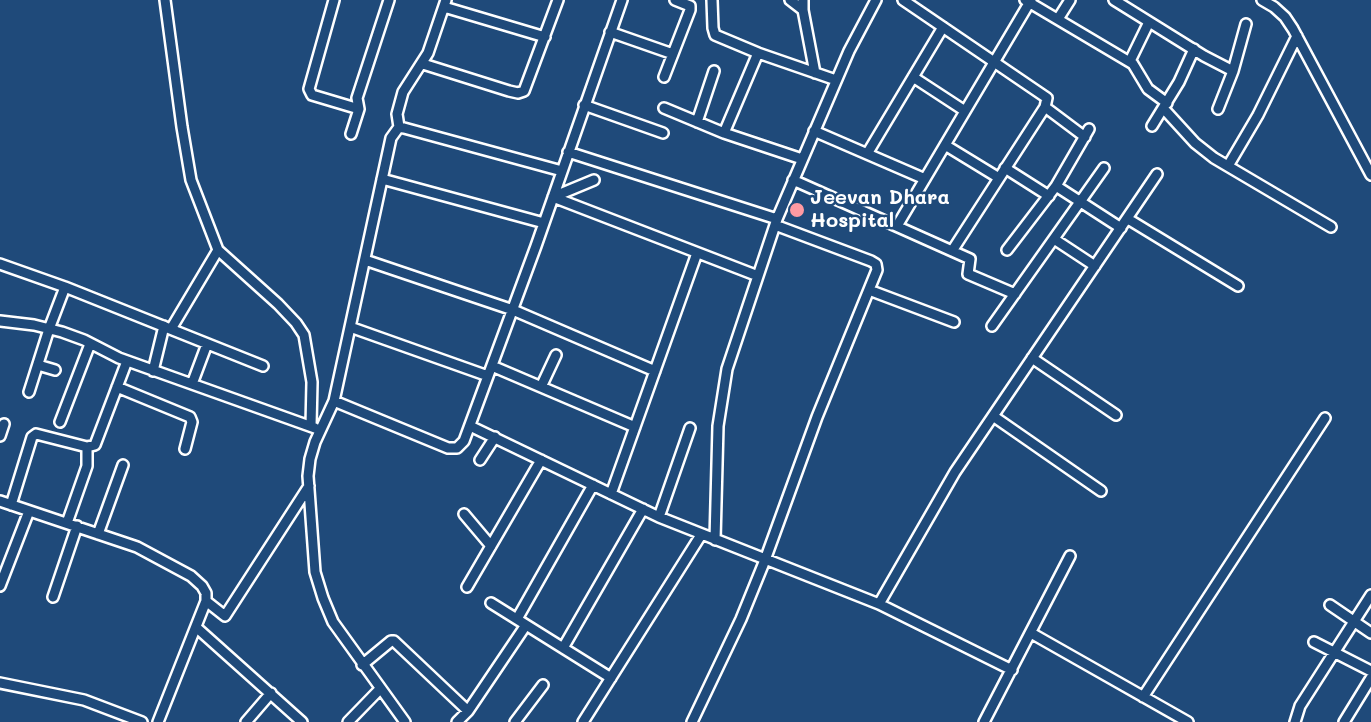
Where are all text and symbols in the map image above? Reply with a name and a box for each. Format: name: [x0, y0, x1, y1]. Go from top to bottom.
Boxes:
place label: Jeevan Dhara Hospital: [810, 186, 950, 233]
marker: Jeevan Dhara Hospital: [788, 201, 806, 219]

